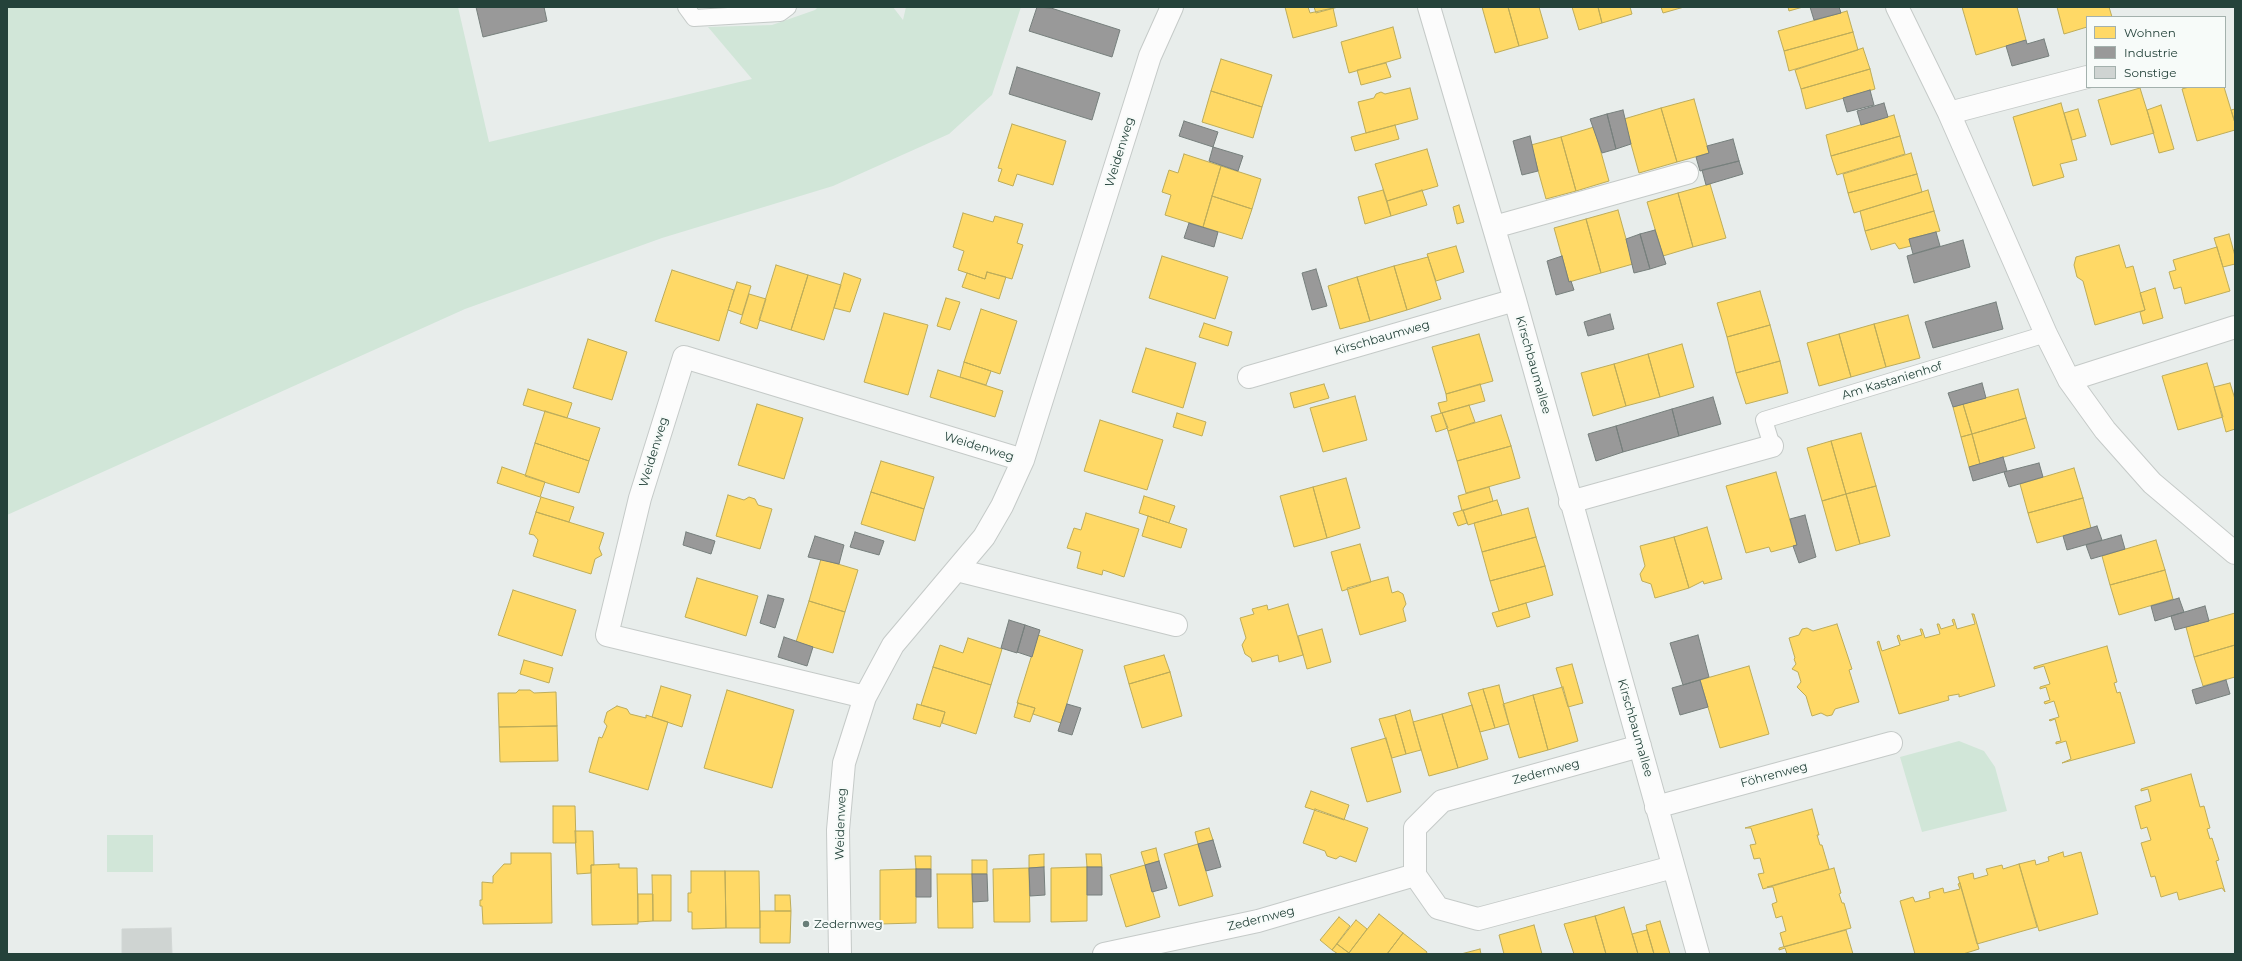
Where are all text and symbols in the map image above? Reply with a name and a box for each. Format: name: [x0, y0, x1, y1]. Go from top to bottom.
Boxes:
legend: [2086, 16, 2226, 88]
text: Wohnen: [2124, 25, 2176, 40]
text: Industrie: [2124, 45, 2178, 60]
text: Sonstige: [2124, 65, 2176, 80]
street label: Weidenweg: [1103, 115, 1137, 189]
street label: Kirschbaumallee: [1512, 314, 1554, 416]
street label: Kirschbaumweg: [1332, 317, 1432, 359]
street label: Am Kastanienhof: [1840, 359, 1944, 403]
street label: Weidenweg: [637, 415, 671, 489]
street label: Weidenweg: [942, 430, 1016, 464]
street label: Kirschbaumallee: [1614, 677, 1656, 779]
street label: Zedernweg: [1511, 756, 1581, 788]
street label: Föhrenweg: [1739, 759, 1809, 791]
street label: Weidenweg: [833, 788, 849, 860]
street label: Zedernweg: [1226, 904, 1296, 934]
place label: Zedernweg: [814, 917, 883, 931]
marker: Zedernweg: [801, 919, 811, 929]

